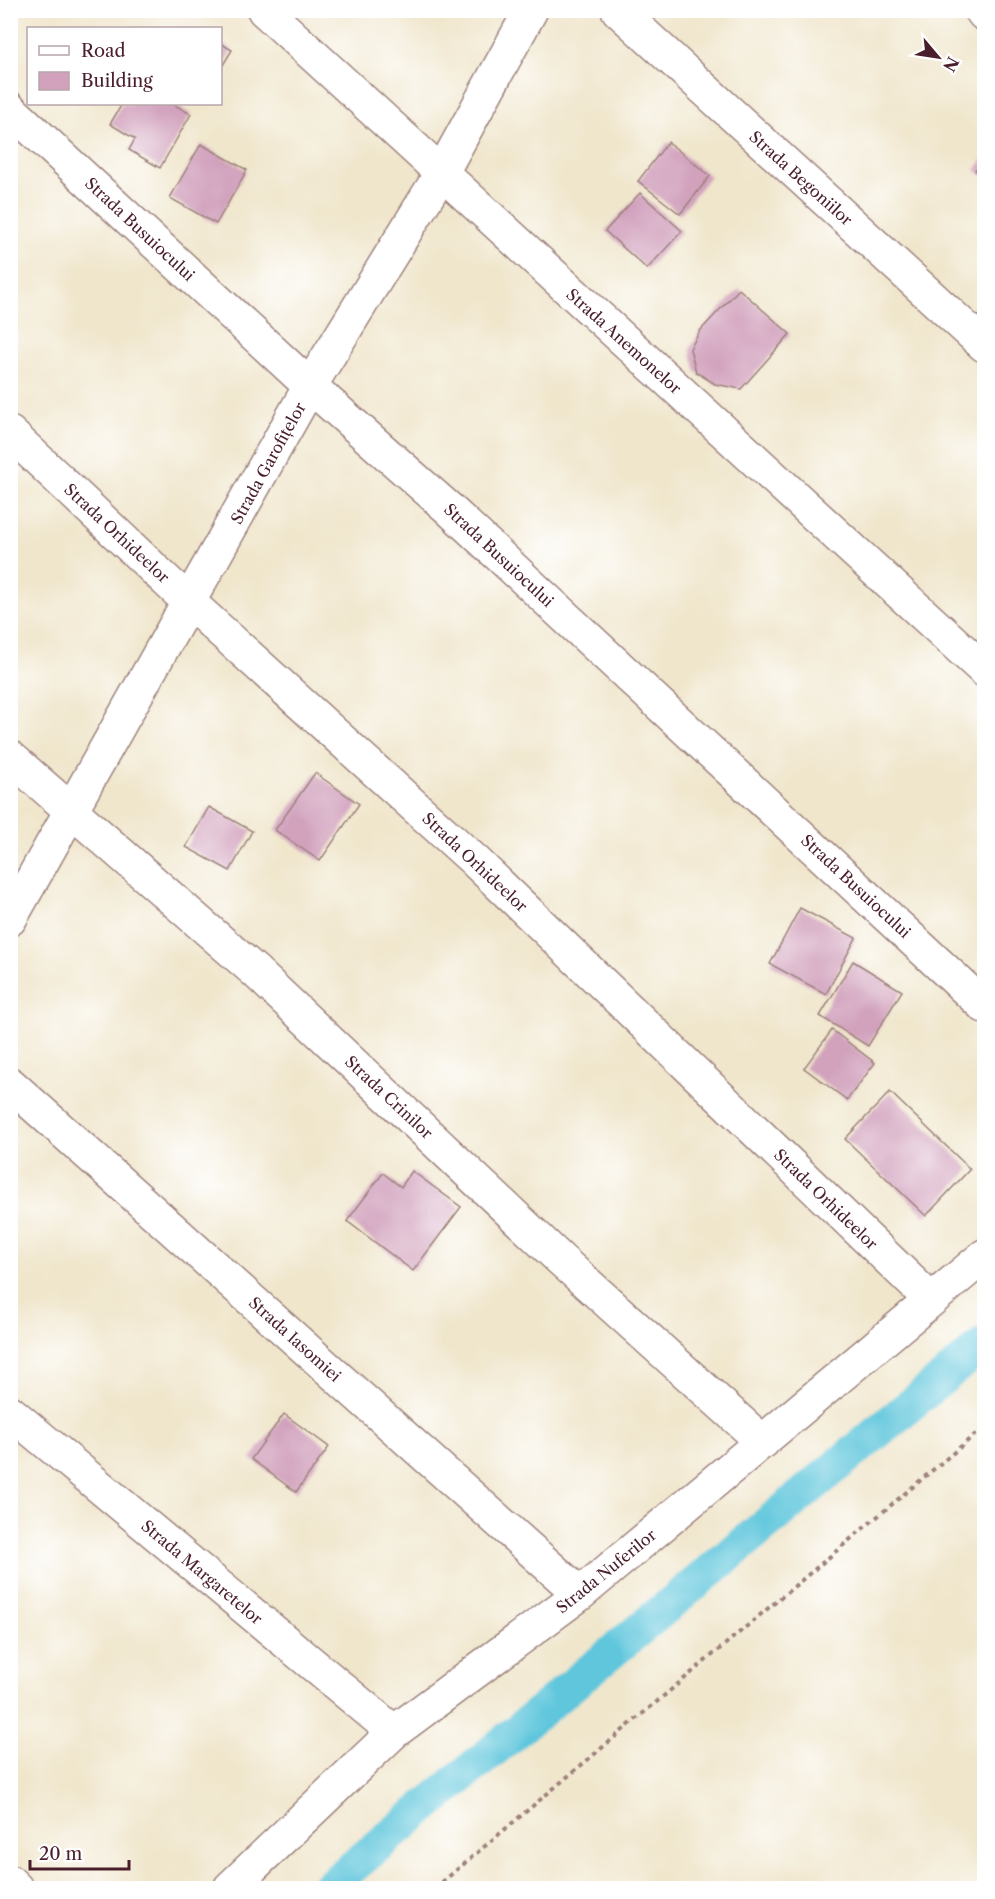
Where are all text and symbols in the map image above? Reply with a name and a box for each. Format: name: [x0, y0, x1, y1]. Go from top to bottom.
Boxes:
legend: [27, 27, 222, 105]
north arrow: [908, 27, 968, 87]
text: Road: [81, 40, 126, 62]
text: N: [939, 53, 963, 75]
text: Building: [81, 70, 153, 92]
street label: Strada Begoniilor: [745, 126, 857, 230]
street label: Strada Busuiocului: [81, 173, 199, 285]
street label: Strada Anemonelor: [562, 284, 686, 398]
street label: Strada Garofițelor: [226, 398, 310, 527]
street label: Strada Orhideelor: [60, 479, 174, 587]
street label: Strada Busuiocului: [440, 499, 558, 611]
street label: Strada Orhideelor: [418, 808, 532, 916]
street label: Strada Busuiocului: [797, 830, 915, 942]
street label: Strada Crinilor: [341, 1051, 437, 1143]
street label: Strada Orhideelor: [770, 1144, 882, 1254]
street label: Strada Iasomiei: [245, 1292, 345, 1386]
street label: Strada Margaretelor: [137, 1515, 267, 1629]
street label: Strada Nuferilor: [552, 1524, 660, 1617]
scale bar: [30, 1833, 129, 1871]
text: 20 m: [39, 1843, 83, 1865]

